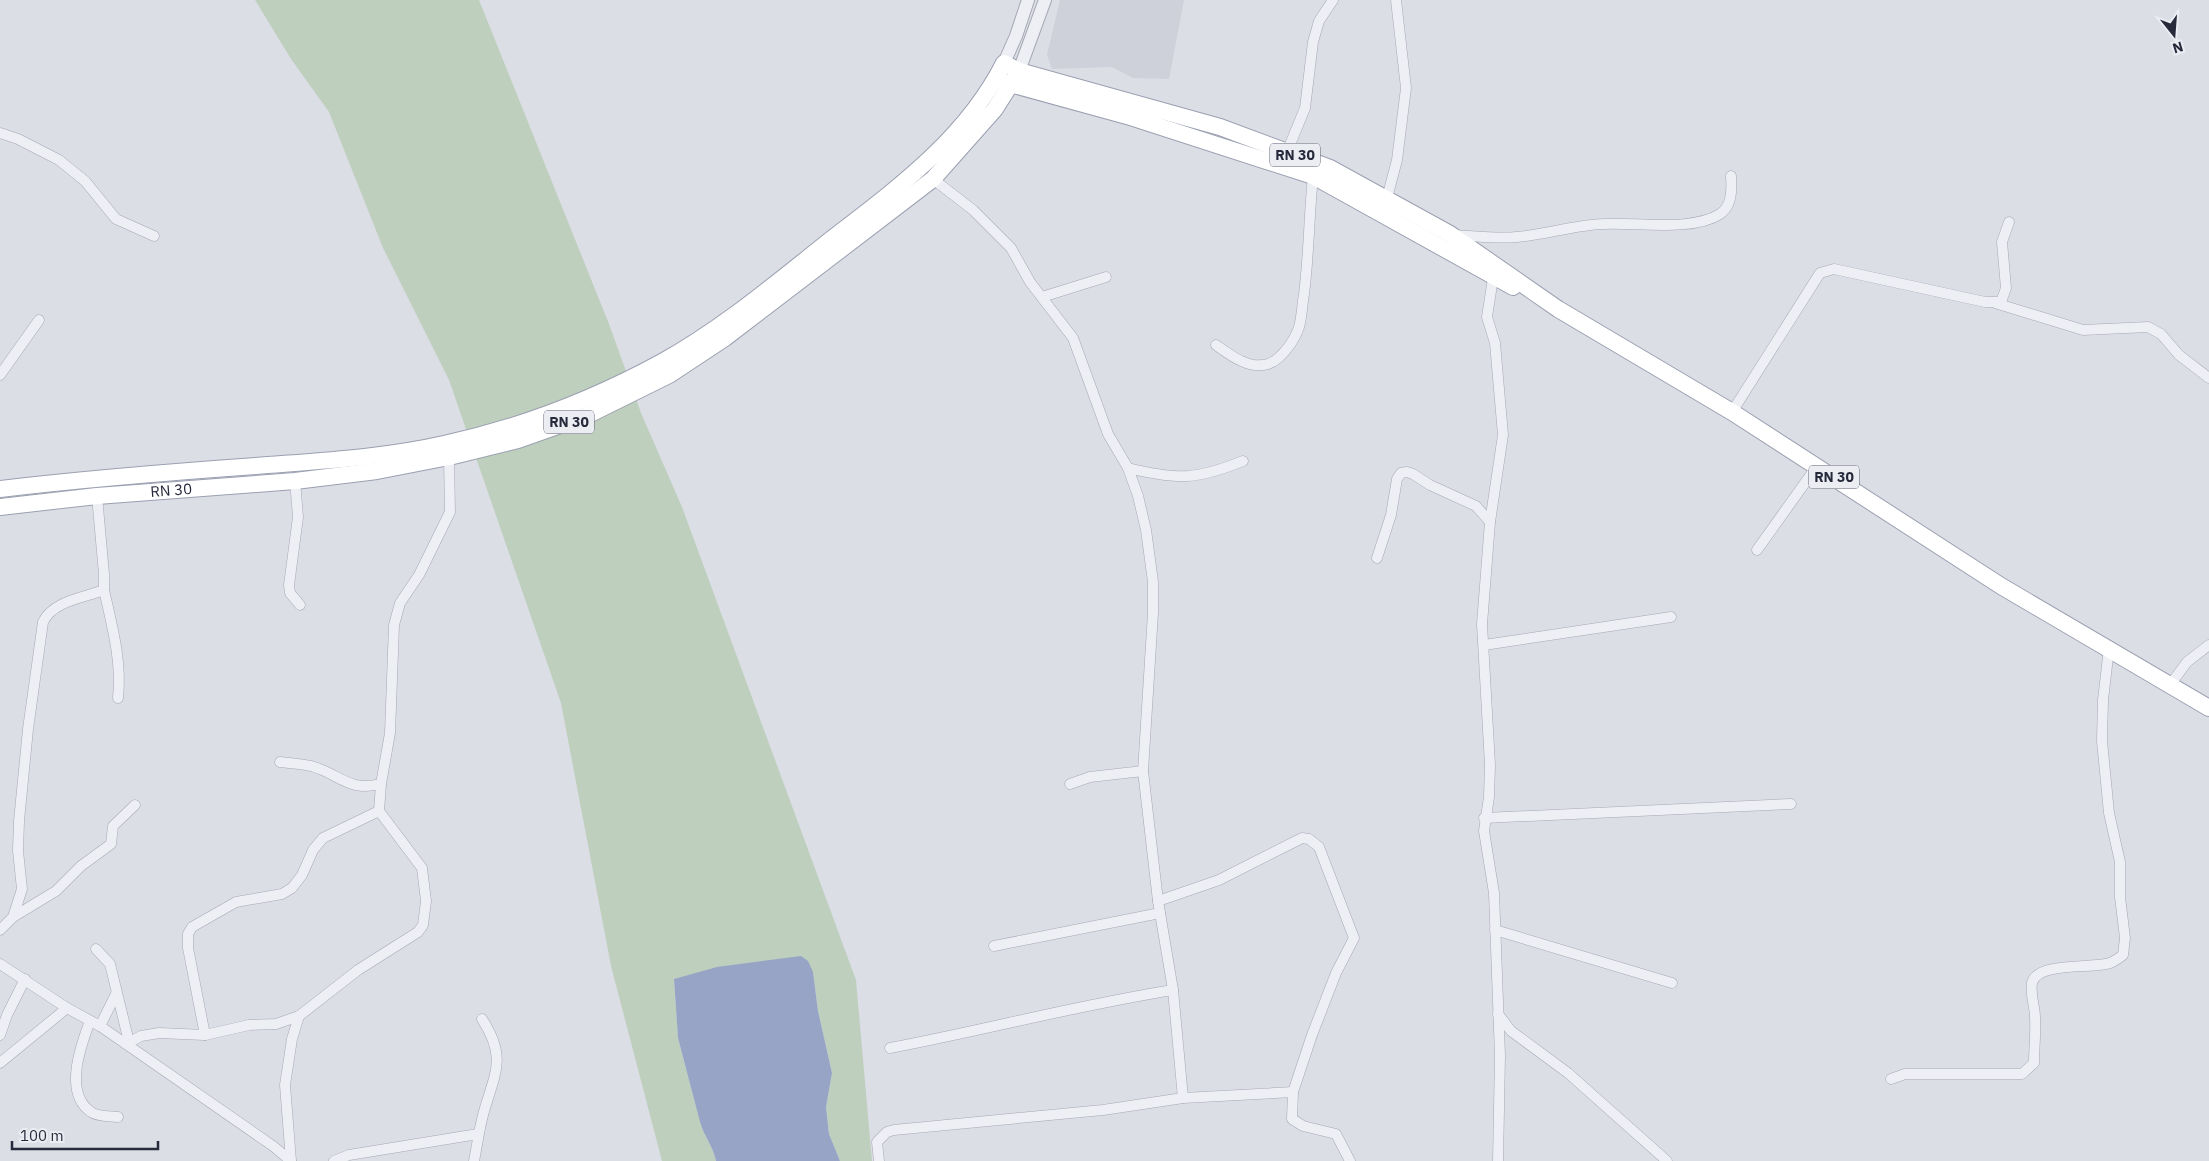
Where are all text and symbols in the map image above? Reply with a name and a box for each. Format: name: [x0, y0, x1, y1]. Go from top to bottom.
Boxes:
north arrow: [2149, 10, 2199, 60]
text: N: [2170, 37, 2185, 58]
road number: RN 30: [1270, 144, 1320, 166]
road number: RN 30: [544, 411, 594, 434]
road number: RN 30: [1809, 466, 1859, 488]
street label: RN 30: [150, 479, 193, 501]
scale bar: [12, 1118, 159, 1150]
text: 100 m: [20, 1126, 64, 1145]

